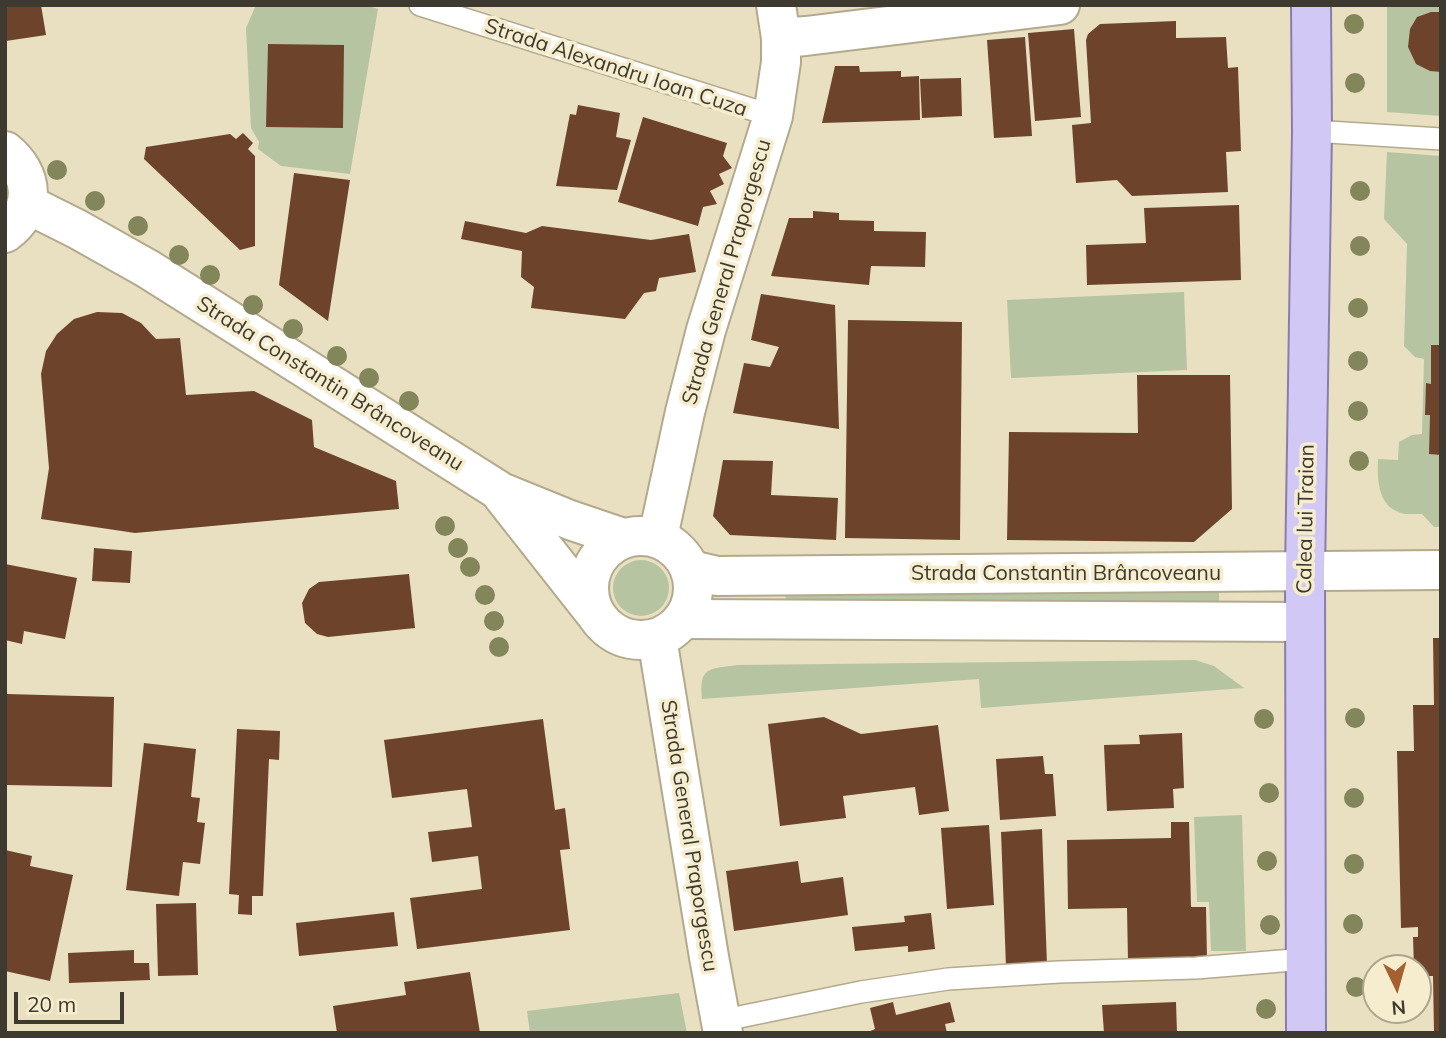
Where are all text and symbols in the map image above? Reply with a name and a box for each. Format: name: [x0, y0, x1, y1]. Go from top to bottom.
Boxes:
street label: Strada Alexandru Ioan Cuza: [482, 14, 750, 122]
street label: Strada General Praporgescu: [677, 136, 777, 408]
street label: Strada Constantin Brâncoveanu: [192, 291, 468, 477]
street label: Calea lui Traian: [1292, 444, 1320, 594]
street label: Strada Constantin Brâncoveanu: [911, 561, 1221, 587]
street label: Strada General Praporgescu: [655, 698, 723, 974]
north arrow: [1362, 954, 1432, 1024]
scale bar: [18, 978, 128, 1022]
text: 20 m: [27, 991, 76, 1017]
text: N: [1390, 995, 1407, 1021]

